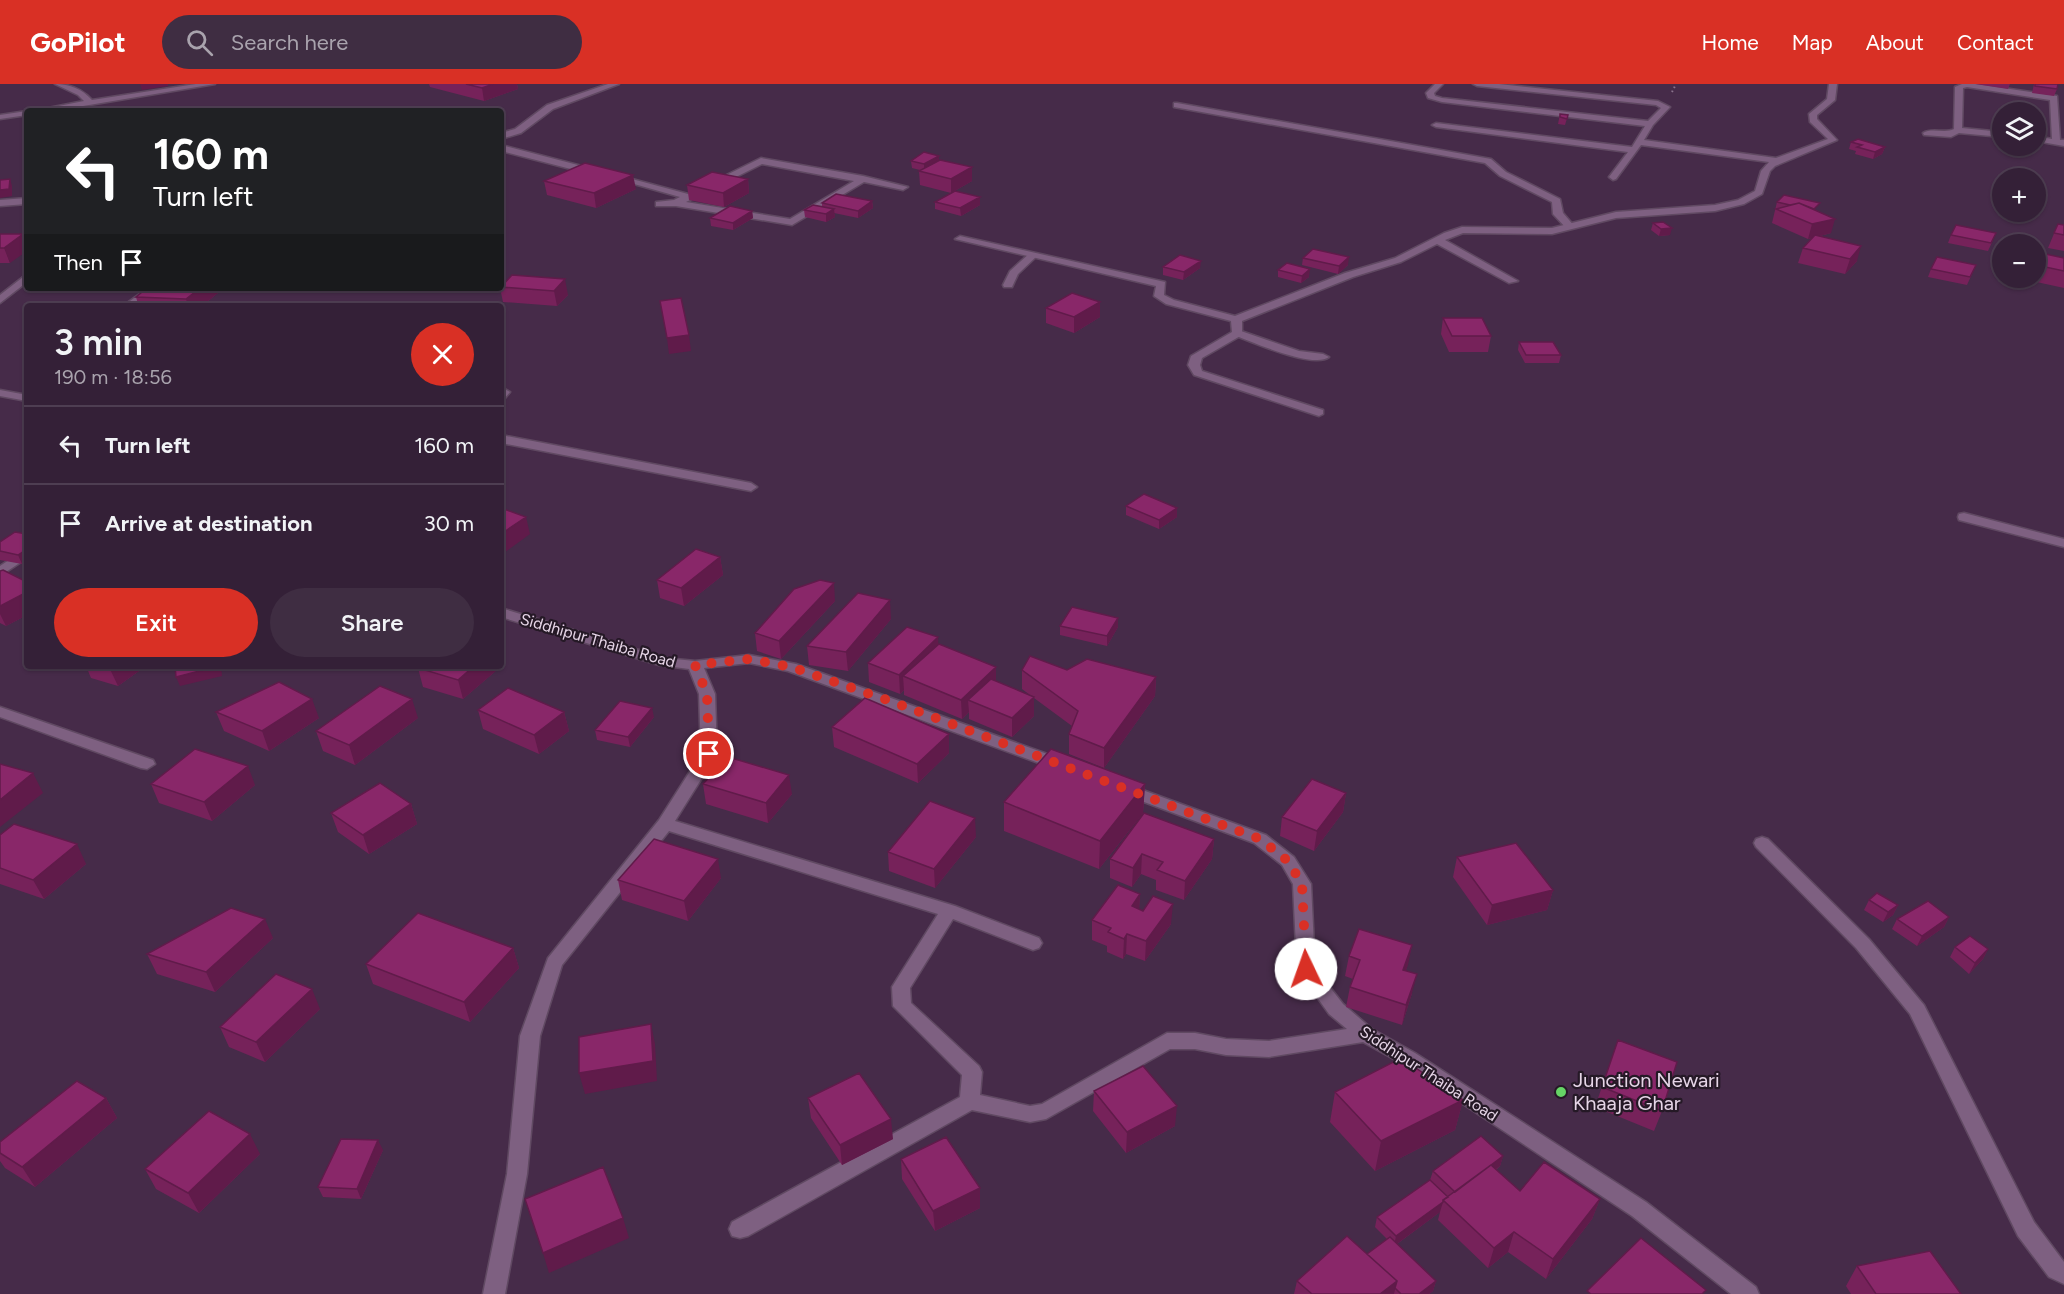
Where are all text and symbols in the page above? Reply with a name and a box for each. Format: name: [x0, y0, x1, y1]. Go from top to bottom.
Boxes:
search box: [162, 15, 582, 69]
text: GoPilot: [30, 25, 126, 59]
icon: search: [183, 26, 216, 59]
text: Search here: [231, 29, 348, 56]
text: Home: [1702, 30, 1759, 55]
text: Map: [1792, 30, 1833, 55]
text: About: [1866, 30, 1924, 55]
text: Contact: [1957, 30, 2034, 55]
map controls: [1992, 102, 2046, 288]
button: layers: [1992, 102, 2046, 156]
text: 160 m: [153, 129, 269, 180]
icon: left: [54, 132, 132, 210]
button: +: [1992, 168, 2046, 222]
text: Turn left: [153, 180, 253, 213]
button: −: [1992, 234, 2046, 288]
icon: arrive: [115, 246, 148, 279]
text: Then: [54, 249, 103, 276]
text: 3 min: [54, 321, 143, 364]
button: close: [411, 323, 474, 386]
text: 190 m · 18:56: [54, 365, 172, 389]
icon: left: [54, 429, 87, 462]
text: Turn left: [105, 432, 191, 459]
text: 160 m: [414, 432, 474, 459]
icon: arrive: [54, 507, 87, 540]
text: Arrive at destination: [105, 510, 313, 537]
text: 30 m: [424, 510, 474, 537]
button: Exit: [54, 588, 258, 657]
button: Share: [270, 588, 474, 657]
street label: Siddhipur Thaiba Road: [518, 609, 678, 672]
pin: [683, 728, 734, 779]
icon: arrive: [692, 737, 725, 770]
position arrow: [1274, 937, 1338, 1001]
street label: Siddhipur Thaiba Road: [1356, 1022, 1501, 1125]
place label: Junction Newari Khaaja Ghar: [1573, 1068, 1720, 1115]
marker: Junction Newari Khaaja Ghar: [1554, 1085, 1568, 1099]

